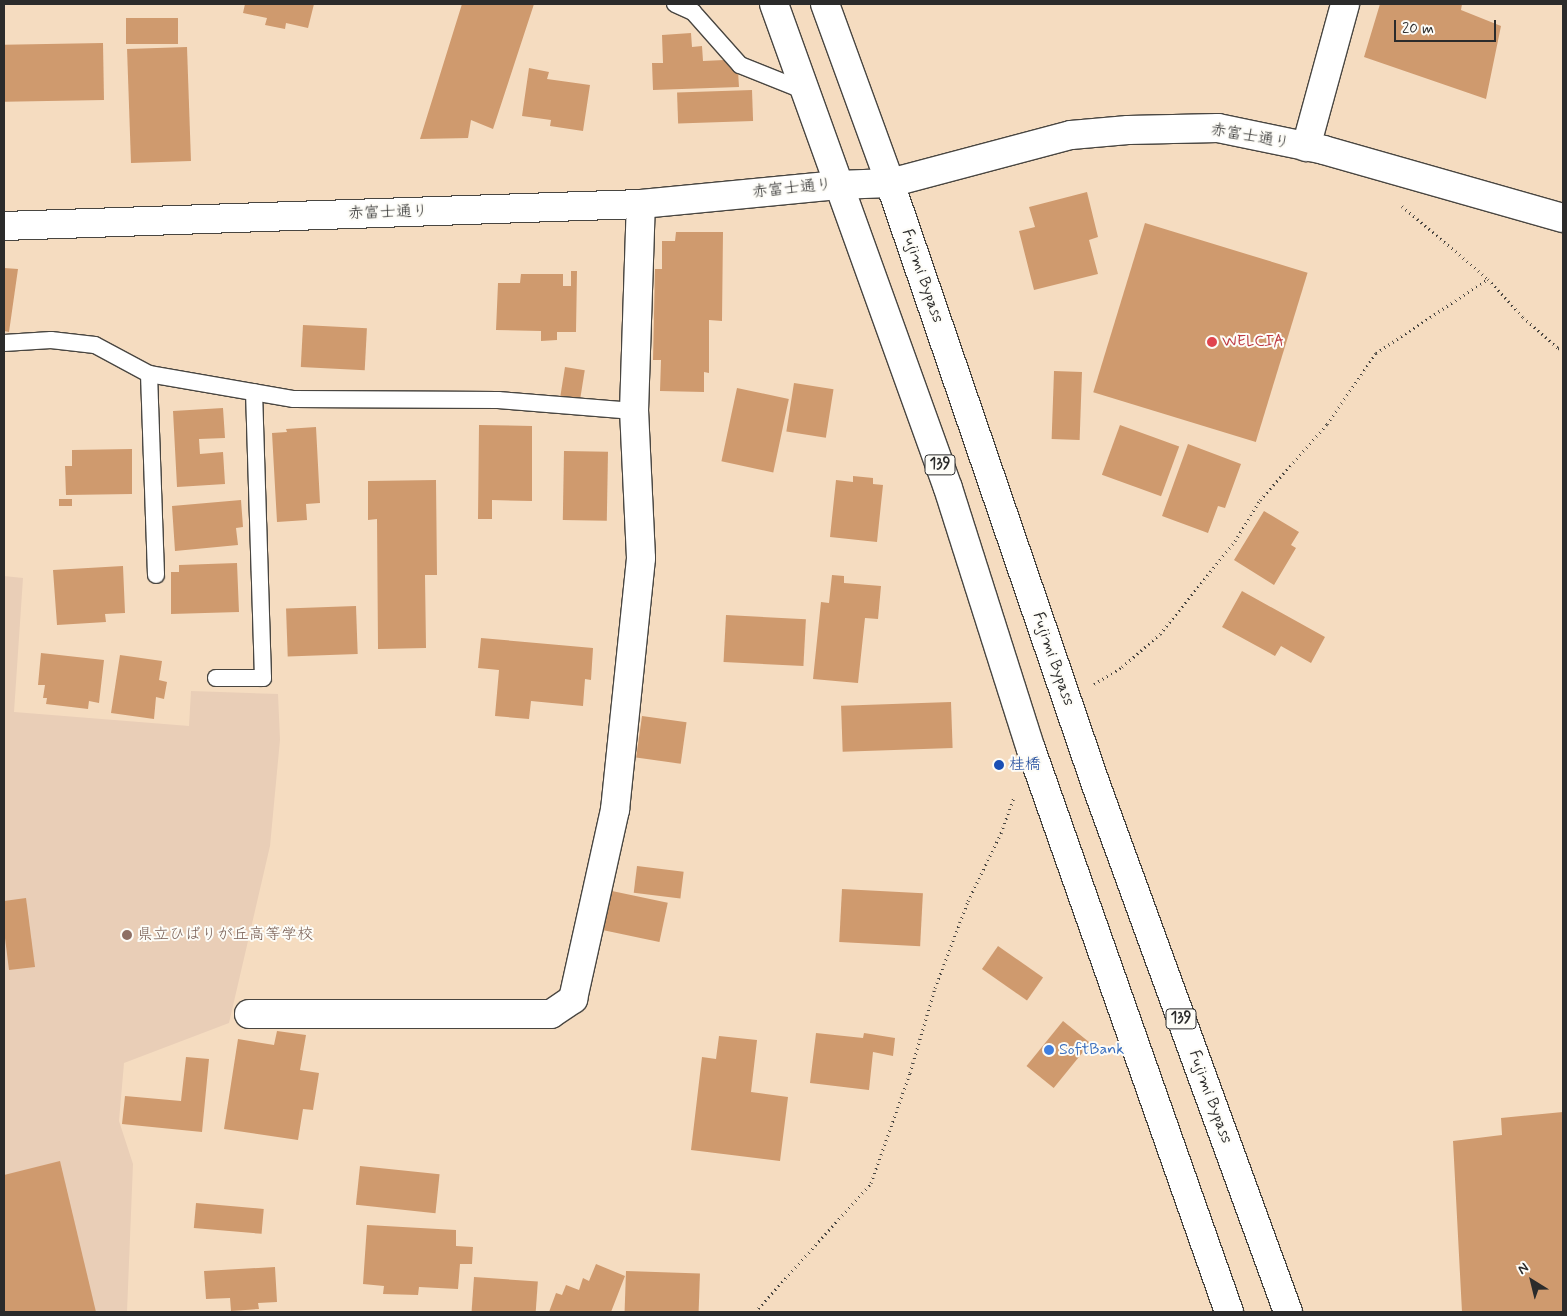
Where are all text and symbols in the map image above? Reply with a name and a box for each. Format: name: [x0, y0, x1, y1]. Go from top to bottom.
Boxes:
scale bar: [1397, 10, 1500, 42]
text: 20 m: [1402, 19, 1434, 39]
street label: 赤富士通り: [1209, 121, 1291, 153]
street label: 赤富士通り: [751, 175, 833, 203]
street label: 赤富士通り: [348, 202, 428, 224]
street label: Fujimi Bypass: [897, 227, 947, 325]
place label: WELCIA: [1222, 332, 1284, 352]
marker: WELCIA: [1206, 336, 1218, 348]
road number: 139: [924, 452, 956, 478]
street label: Fujimi Bypass: [1028, 610, 1078, 708]
place label: 桂橋: [1009, 755, 1041, 775]
marker: 桂橋: [993, 759, 1005, 771]
place label: 県立ひばりが丘高等学校: [137, 925, 313, 945]
marker: 県立ひばりが丘高等学校: [121, 929, 133, 941]
road number: 139: [1165, 1006, 1197, 1032]
place label: SoftBank: [1059, 1040, 1124, 1060]
marker: SoftBank: [1043, 1044, 1055, 1056]
street label: Fujimi Bypass: [1184, 1048, 1236, 1146]
north arrow: [1507, 1256, 1557, 1306]
text: N: [1514, 1259, 1532, 1279]

